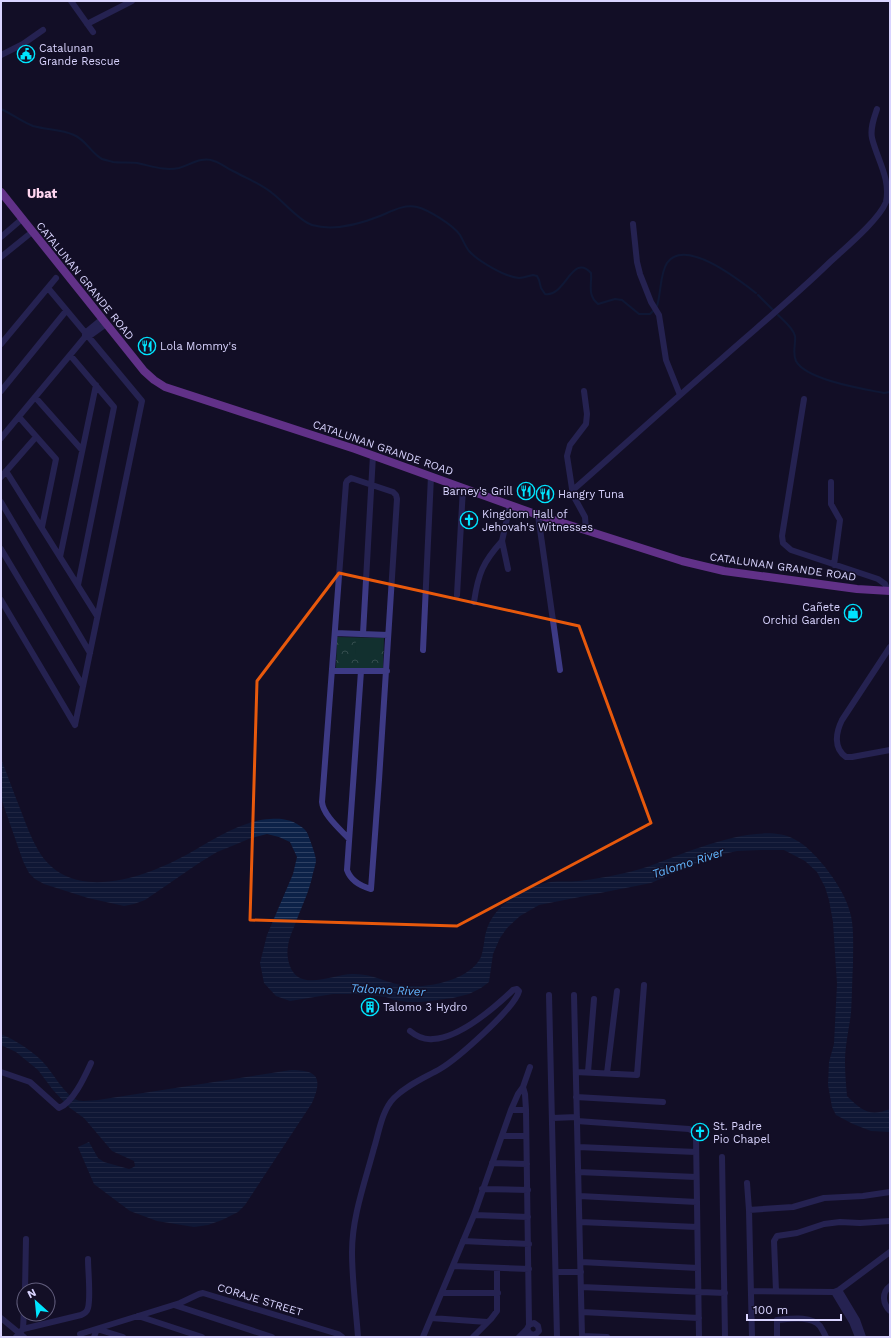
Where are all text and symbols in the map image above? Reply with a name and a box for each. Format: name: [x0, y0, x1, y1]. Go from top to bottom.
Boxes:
place label: Catalunan Grande Rescue: [39, 42, 120, 68]
public building icon: Catalunan Grande Rescue: [16, 44, 36, 64]
district label: Ubat: [27, 186, 57, 201]
street label: CATALUNAN GRANDE ROAD: [33, 219, 137, 343]
restaurant icon: Lola Mommy's: [137, 336, 157, 356]
place label: Lola Mommy's: [160, 340, 237, 353]
street label: CATALUNAN GRANDE ROAD: [311, 418, 455, 478]
restaurant icon: Barney's Grill: [516, 481, 536, 501]
restaurant icon: Hangry Tuna: [535, 484, 555, 504]
place label: Barney's Grill: [442, 485, 514, 498]
place label: Hangry Tuna: [558, 488, 624, 501]
place label: Kingdom Hall of Jehovah's Witnesses: [482, 508, 593, 534]
church icon: Kingdom Hall of Jehovah's Witnesses: [459, 510, 479, 530]
street label: CATALUNAN GRANDE ROAD: [709, 550, 857, 584]
place label: Cañete Orchid Garden: [762, 601, 840, 627]
shop icon: Cañete Orchid Garden: [843, 603, 863, 623]
water label: Talomo River: [650, 844, 727, 881]
water label: Talomo River: [350, 981, 427, 999]
building icon: Talomo 3 Hydro: [360, 997, 380, 1017]
place label: Talomo 3 Hydro: [383, 1001, 467, 1014]
place label: St. Padre Pio Chapel: [713, 1120, 771, 1146]
church icon: St. Padre Pio Chapel: [690, 1122, 710, 1142]
street label: CORAJE STREET: [216, 1281, 305, 1319]
north arrow: [16, 1282, 56, 1322]
text: N: [25, 1286, 38, 1301]
scale bar: [747, 1296, 841, 1322]
text: 100 m: [753, 1303, 788, 1317]

